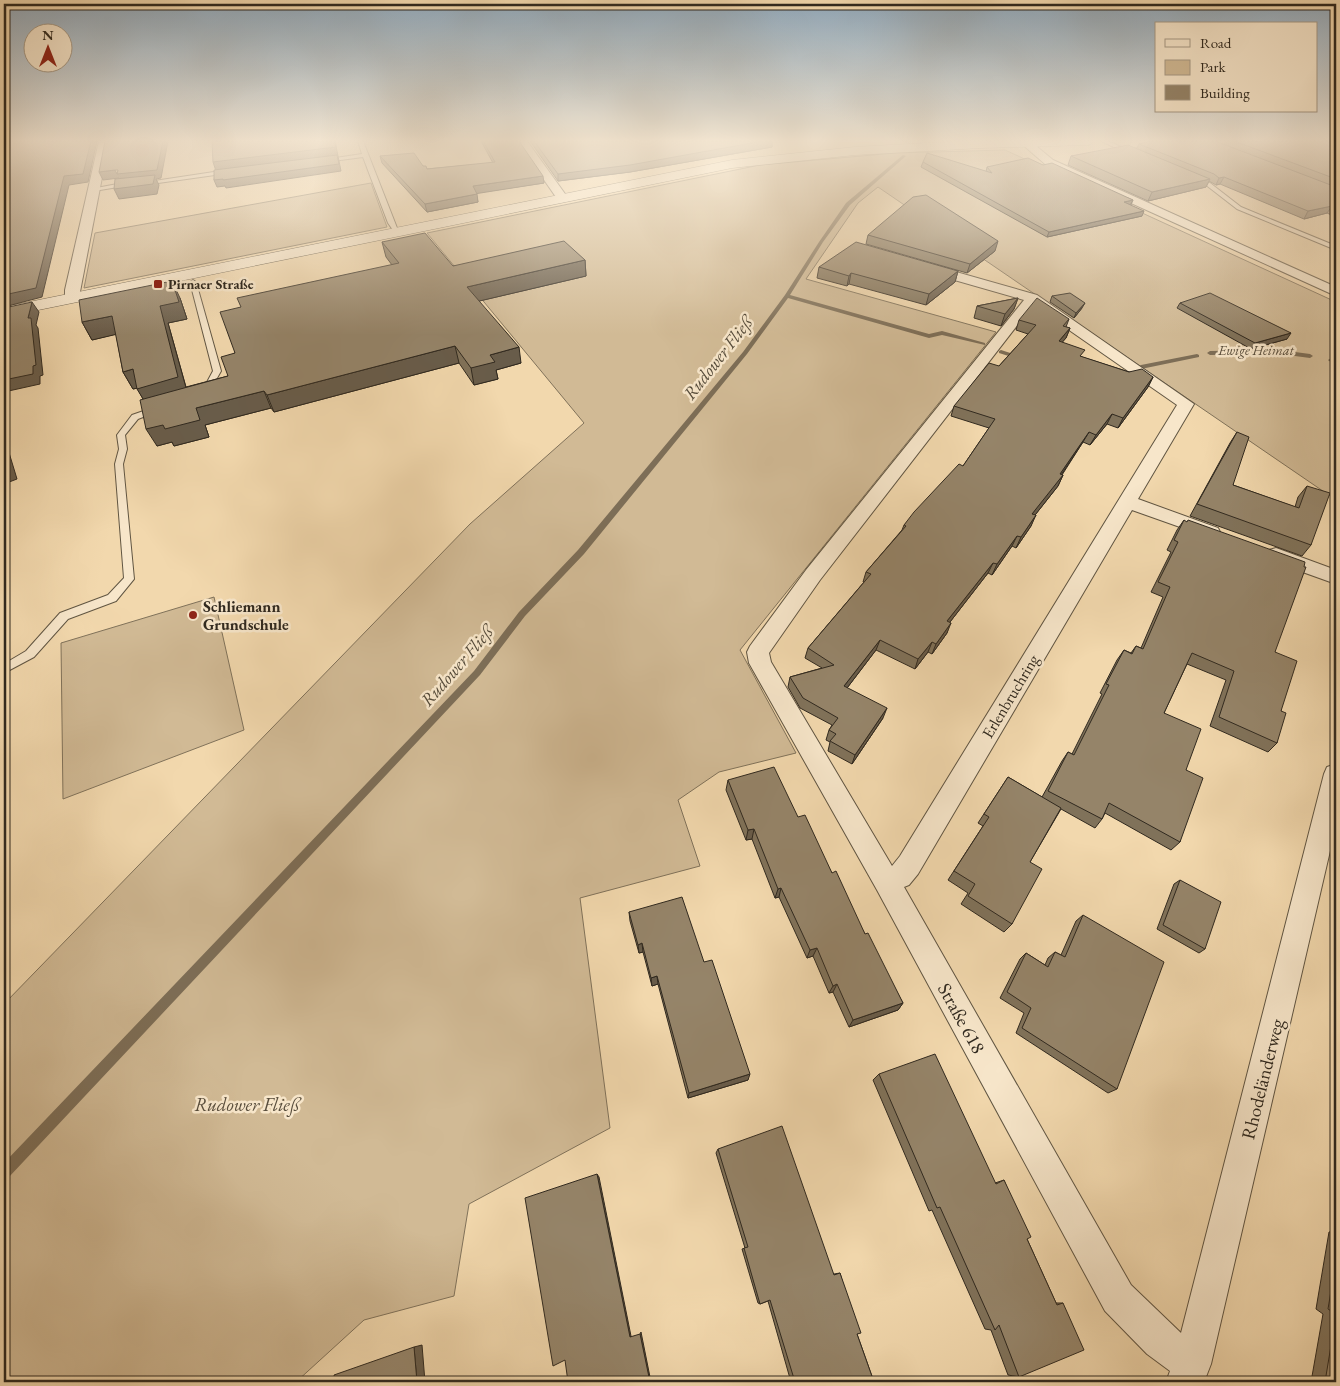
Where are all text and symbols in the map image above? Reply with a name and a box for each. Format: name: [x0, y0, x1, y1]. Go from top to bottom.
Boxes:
north arrow: [22, 22, 72, 72]
legend: [1155, 22, 1318, 112]
text: N: [42, 26, 54, 44]
text: Road: [1200, 33, 1232, 52]
text: Park: [1200, 57, 1227, 76]
text: Building: [1200, 83, 1250, 102]
place label: Pirnaer Straße: [168, 275, 254, 293]
marker: Pirnaer Straße: [152, 278, 164, 290]
water label: Rudower Fließ: [678, 309, 760, 405]
park label: Ewige Heimat: [1217, 341, 1295, 359]
place label: Schliemann Grundschule: [203, 596, 289, 635]
marker: Schliemann Grundschule: [187, 609, 199, 621]
water label: Rudower Fließ: [415, 618, 501, 712]
street label: Erlenbruchring: [977, 650, 1044, 742]
street label: Straße 618: [932, 979, 991, 1058]
street label: Rhodeländerweg: [1235, 1015, 1290, 1142]
park label: Rudower Fließ: [194, 1092, 302, 1117]

